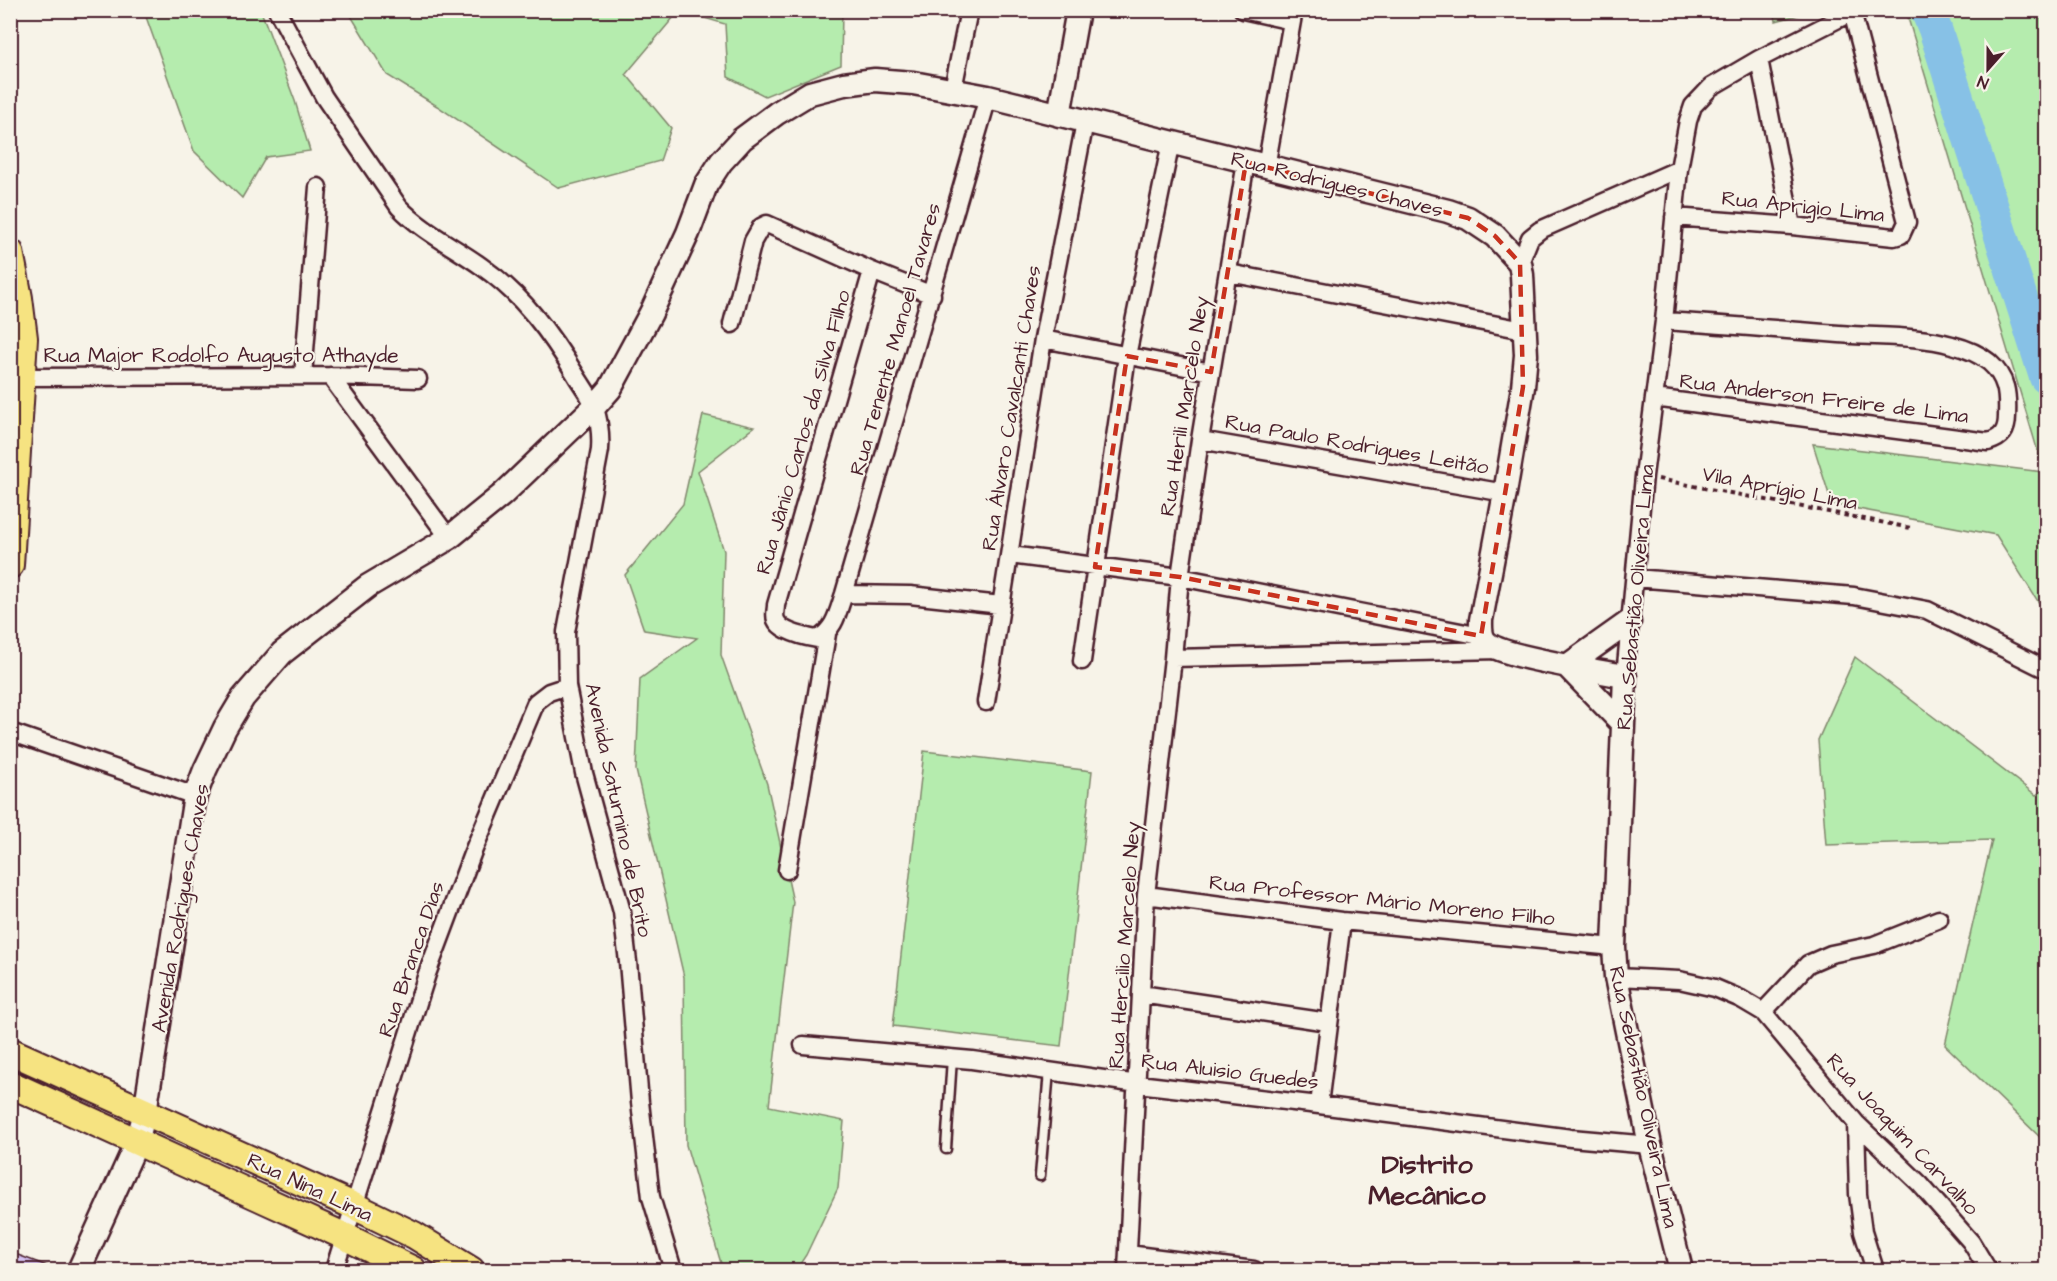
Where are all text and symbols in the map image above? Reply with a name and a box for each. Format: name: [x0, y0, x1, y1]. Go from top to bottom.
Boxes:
north arrow: [1958, 39, 2018, 99]
text: N: [1974, 70, 1992, 94]
street label: Rua Rodrigues Chaves: [1227, 144, 1446, 227]
street label: Rua Aprigio Lima: [1720, 184, 1886, 231]
street label: Rua Tenente Manoel Tavares: [843, 200, 948, 479]
street label: Rua Álvaro Cavalcanti Chaves: [975, 263, 1048, 553]
street label: Rua Jânio Carlos da Silva Filho: [749, 286, 858, 578]
street label: Rua Herili Marcelo Ney: [1153, 294, 1218, 518]
street label: Rua Major Rodolfo Augusto Athayde: [43, 341, 399, 372]
street label: Rua Anderson Freire de Lima: [1678, 366, 1970, 431]
street label: Rua Paulo Rodrigues Leitão: [1222, 407, 1491, 484]
street label: Vila Aprígio Lima: [1699, 459, 1860, 520]
street label: Rua Sebastião Oliveira Lima: [1609, 463, 1662, 731]
street label: Avenida Saturnino de Brito: [577, 680, 660, 940]
street label: Avenida Rodrigues Chaves: [144, 781, 219, 1035]
street label: Rua Hercilio Marcelo Ney: [1101, 820, 1150, 1070]
street label: Rua Professor Mário Moreno Filho: [1208, 868, 1556, 933]
street label: Rua Branca Dias: [371, 877, 452, 1041]
street label: Rua Sebastião Oliveira Lima: [1602, 964, 1685, 1231]
street label: Rua Aluisio Guedes: [1140, 1046, 1320, 1097]
street label: Rua Joaquim Carvalho: [1820, 1047, 1986, 1222]
street label: Rua Nina Lima: [242, 1146, 378, 1229]
district label: Distrito Mecânico: [1368, 1146, 1487, 1215]

